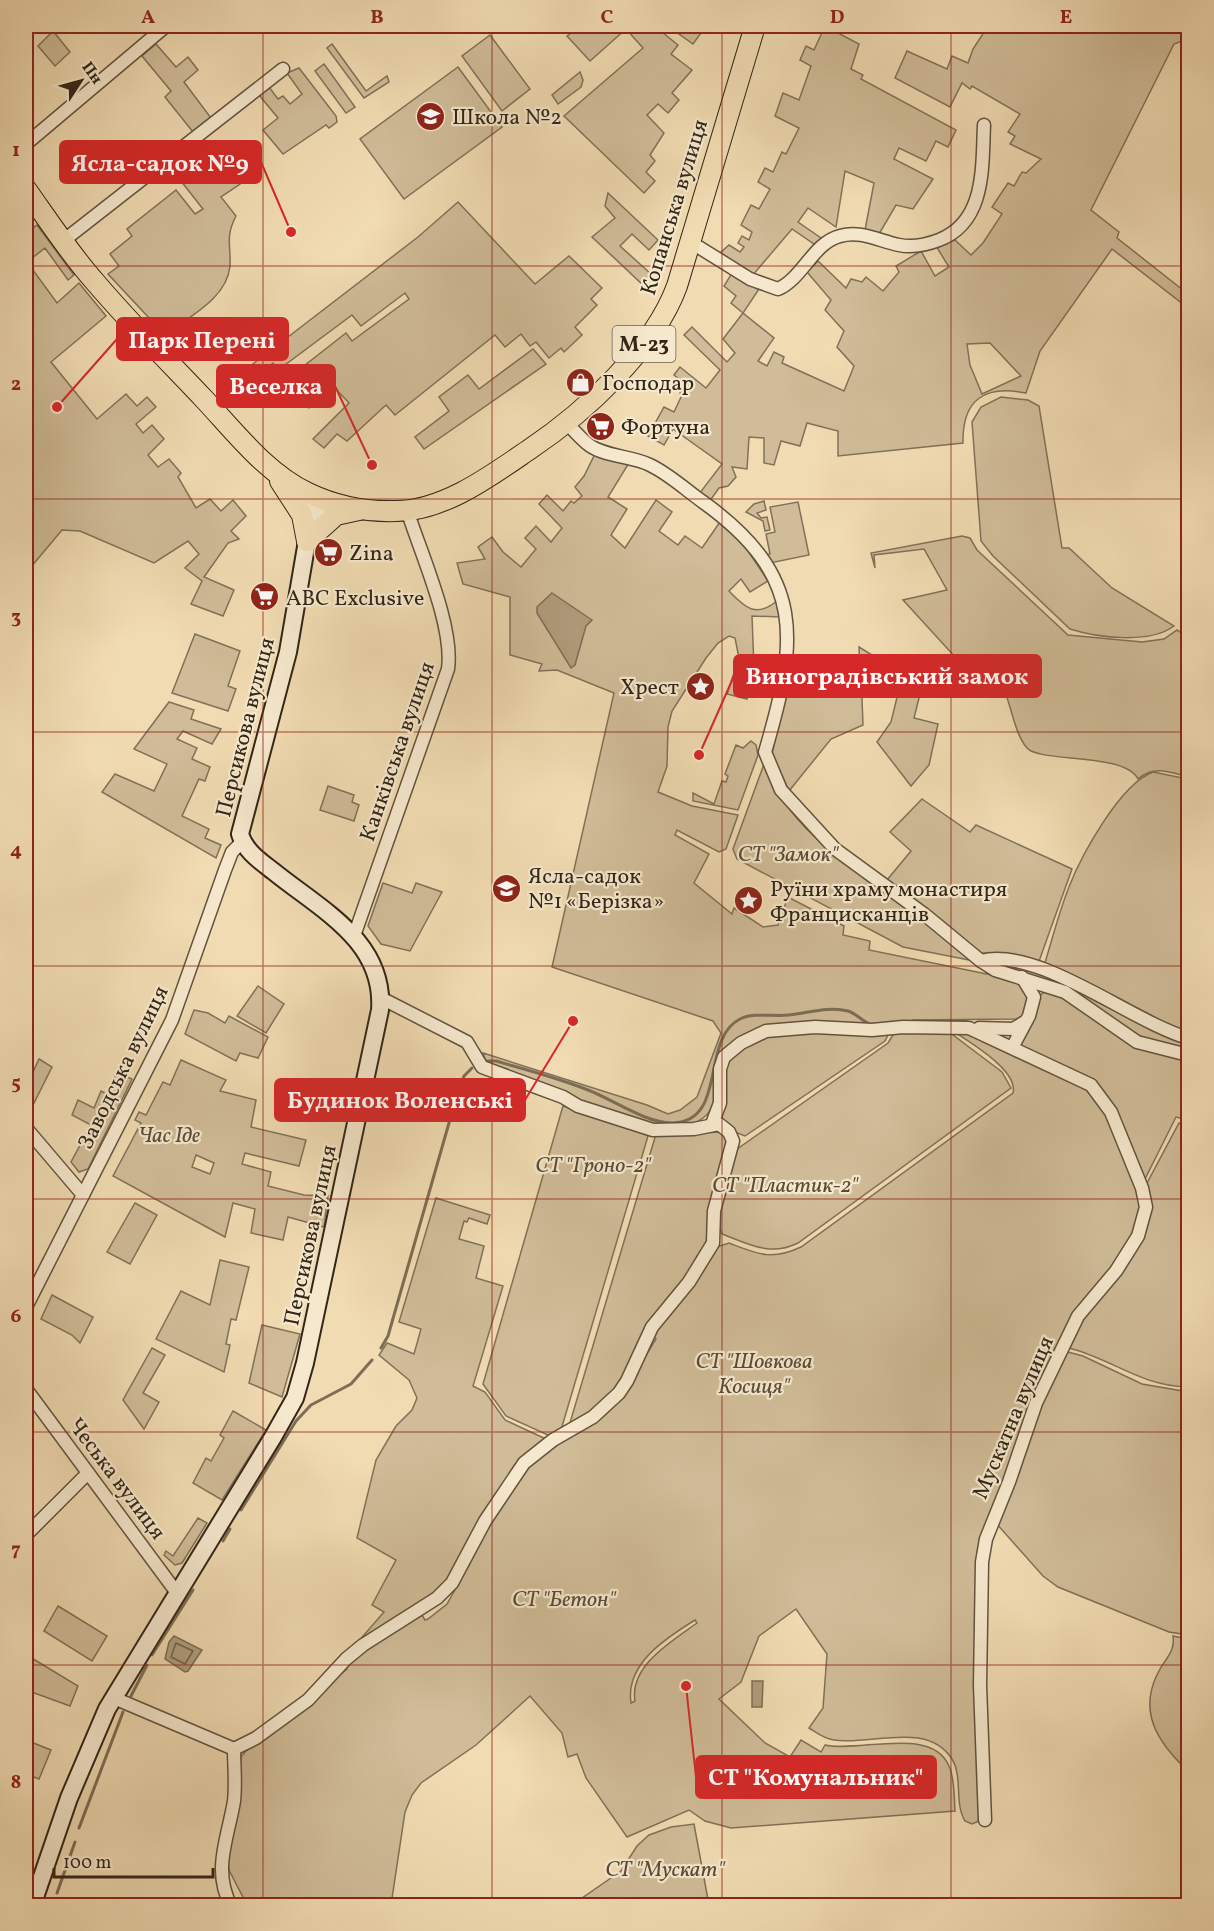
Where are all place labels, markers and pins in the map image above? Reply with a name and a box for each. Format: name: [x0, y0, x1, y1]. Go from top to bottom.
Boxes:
school or university icon: Школа №2: [415, 100, 447, 132]
place label: Школа №2: [452, 103, 562, 134]
callout: Ясла-садок №9: [60, 141, 261, 183]
callout: Парк Перені: [117, 318, 288, 360]
callout: Веселка: [217, 365, 335, 407]
shop icon: Господар: [565, 366, 597, 398]
place label: Господар: [602, 369, 694, 400]
supermarket icon: Фортуна: [584, 410, 616, 442]
place label: Фортуна: [621, 413, 710, 444]
supermarket icon: Zina: [312, 536, 344, 568]
place label: Zina: [349, 539, 394, 570]
supermarket icon: ABC Exclusive: [249, 581, 281, 613]
place label: ABC Exclusive: [286, 584, 424, 615]
callout: Виноградівський замок: [734, 655, 1041, 697]
place icon: Хрест: [684, 670, 716, 702]
place label: Хрест: [620, 673, 679, 704]
place label: Ясла-садок №1 «Берізка»: [528, 862, 664, 918]
school or university icon: Ясла-садок №1 «Берізка»: [491, 872, 523, 904]
place label: Руїни храму монастиря Францисканців: [770, 875, 1007, 931]
place icon: Руїни храму монастиря Францисканців: [733, 885, 765, 917]
callout: Будинок Воленські: [275, 1079, 525, 1121]
callout: СТ "Комунальник": [696, 1756, 936, 1798]

